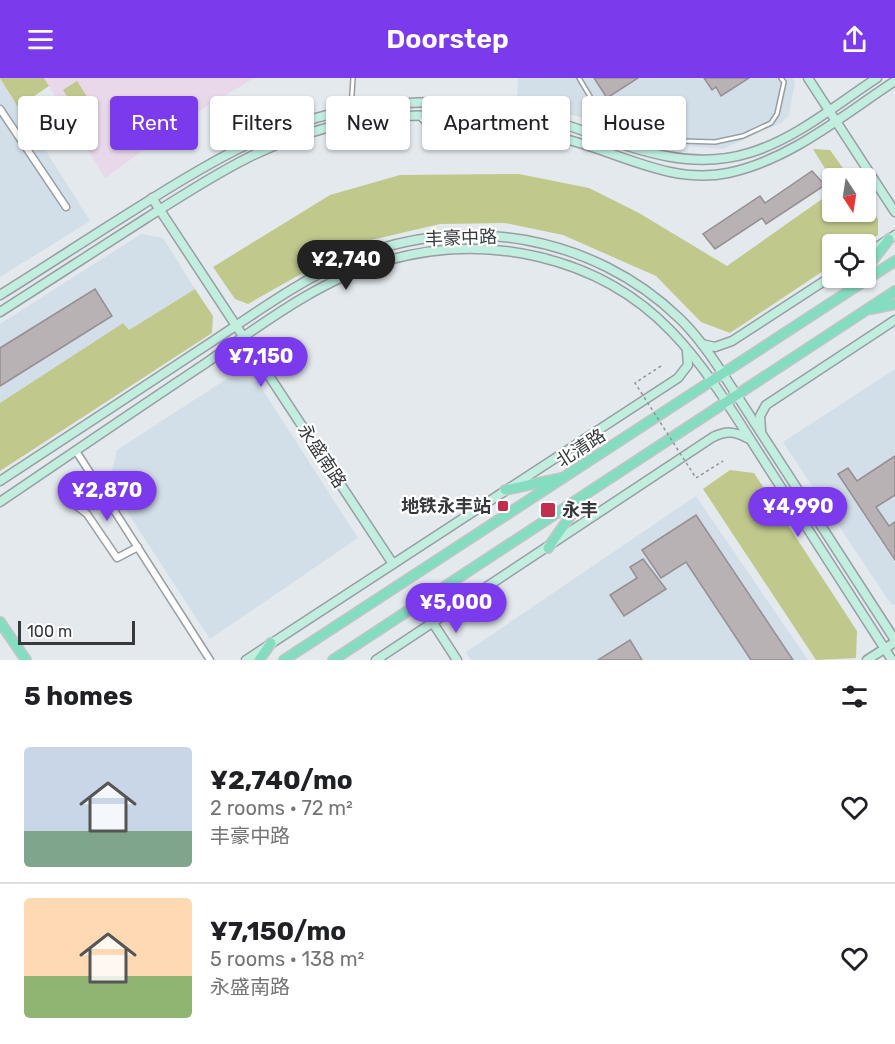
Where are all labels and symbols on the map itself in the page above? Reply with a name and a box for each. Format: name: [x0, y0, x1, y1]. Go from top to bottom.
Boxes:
north arrow: [822, 168, 876, 222]
street label: 丰豪中路: [425, 226, 497, 250]
pin: ¥2,740: [297, 240, 395, 291]
pin: ¥7,150: [212, 337, 310, 388]
street label: 永盛南路: [293, 420, 351, 492]
street label: 北清路: [552, 424, 610, 472]
pin: ¥2,870: [58, 471, 156, 522]
pin: ¥4,990: [749, 487, 847, 538]
place label: 地铁永丰站: [401, 495, 491, 517]
marker: 地铁永丰站: [496, 499, 510, 513]
place label: 永丰: [562, 499, 598, 521]
marker: 永丰: [539, 501, 557, 519]
pin: ¥5,000: [407, 583, 505, 634]
scale bar: [18, 618, 135, 646]

